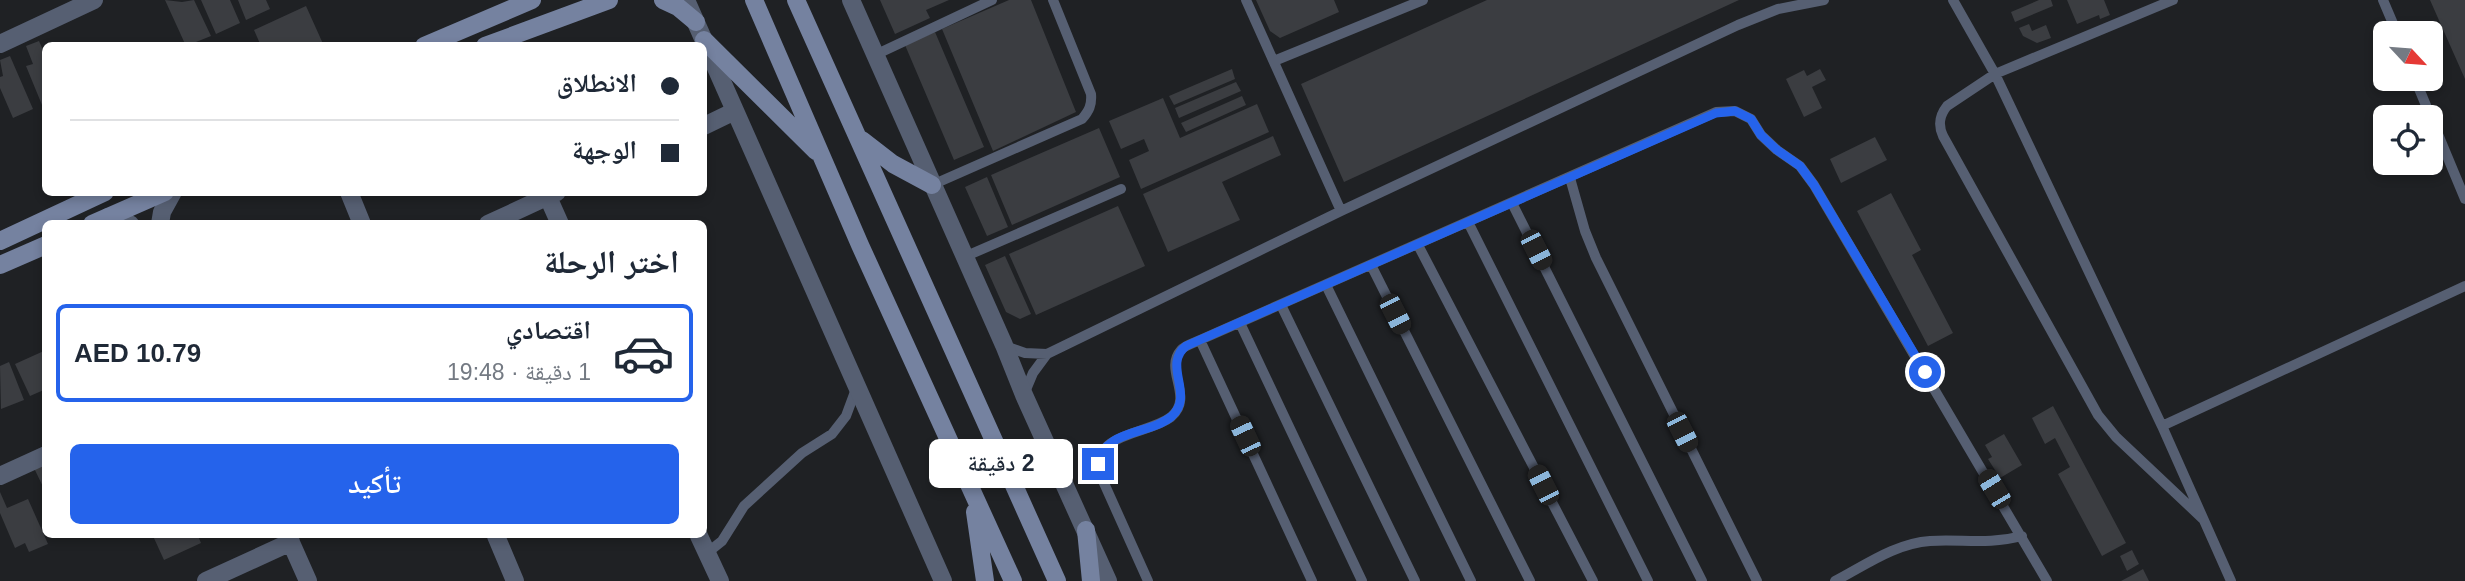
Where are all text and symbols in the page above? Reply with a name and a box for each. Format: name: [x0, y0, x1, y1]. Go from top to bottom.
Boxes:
north arrow: [2373, 21, 2443, 91]
map controls: [2373, 21, 2443, 175]
text: الانطلاق: [557, 68, 637, 98]
button: locate: [2373, 105, 2443, 175]
text: الوجهة: [572, 135, 637, 165]
car: [1518, 227, 1555, 273]
text: اختر الرحلة: [544, 244, 679, 280]
car: [1377, 291, 1414, 337]
text: اقتصادي: [506, 315, 591, 345]
icon: car: [612, 322, 675, 385]
text: AED 10.79: [74, 338, 201, 368]
route start: [1909, 356, 1941, 388]
text: 1 دقيقة · 19:48: [447, 359, 591, 385]
car: [1664, 409, 1701, 455]
car: [1227, 413, 1264, 459]
callout: 2 دقيقة: [930, 440, 1074, 489]
button: تأكيد: [70, 444, 679, 524]
route end: [1082, 448, 1114, 480]
text: 2 دقيقة: [968, 450, 1034, 476]
car: [1525, 462, 1562, 508]
car: [1975, 466, 2014, 512]

